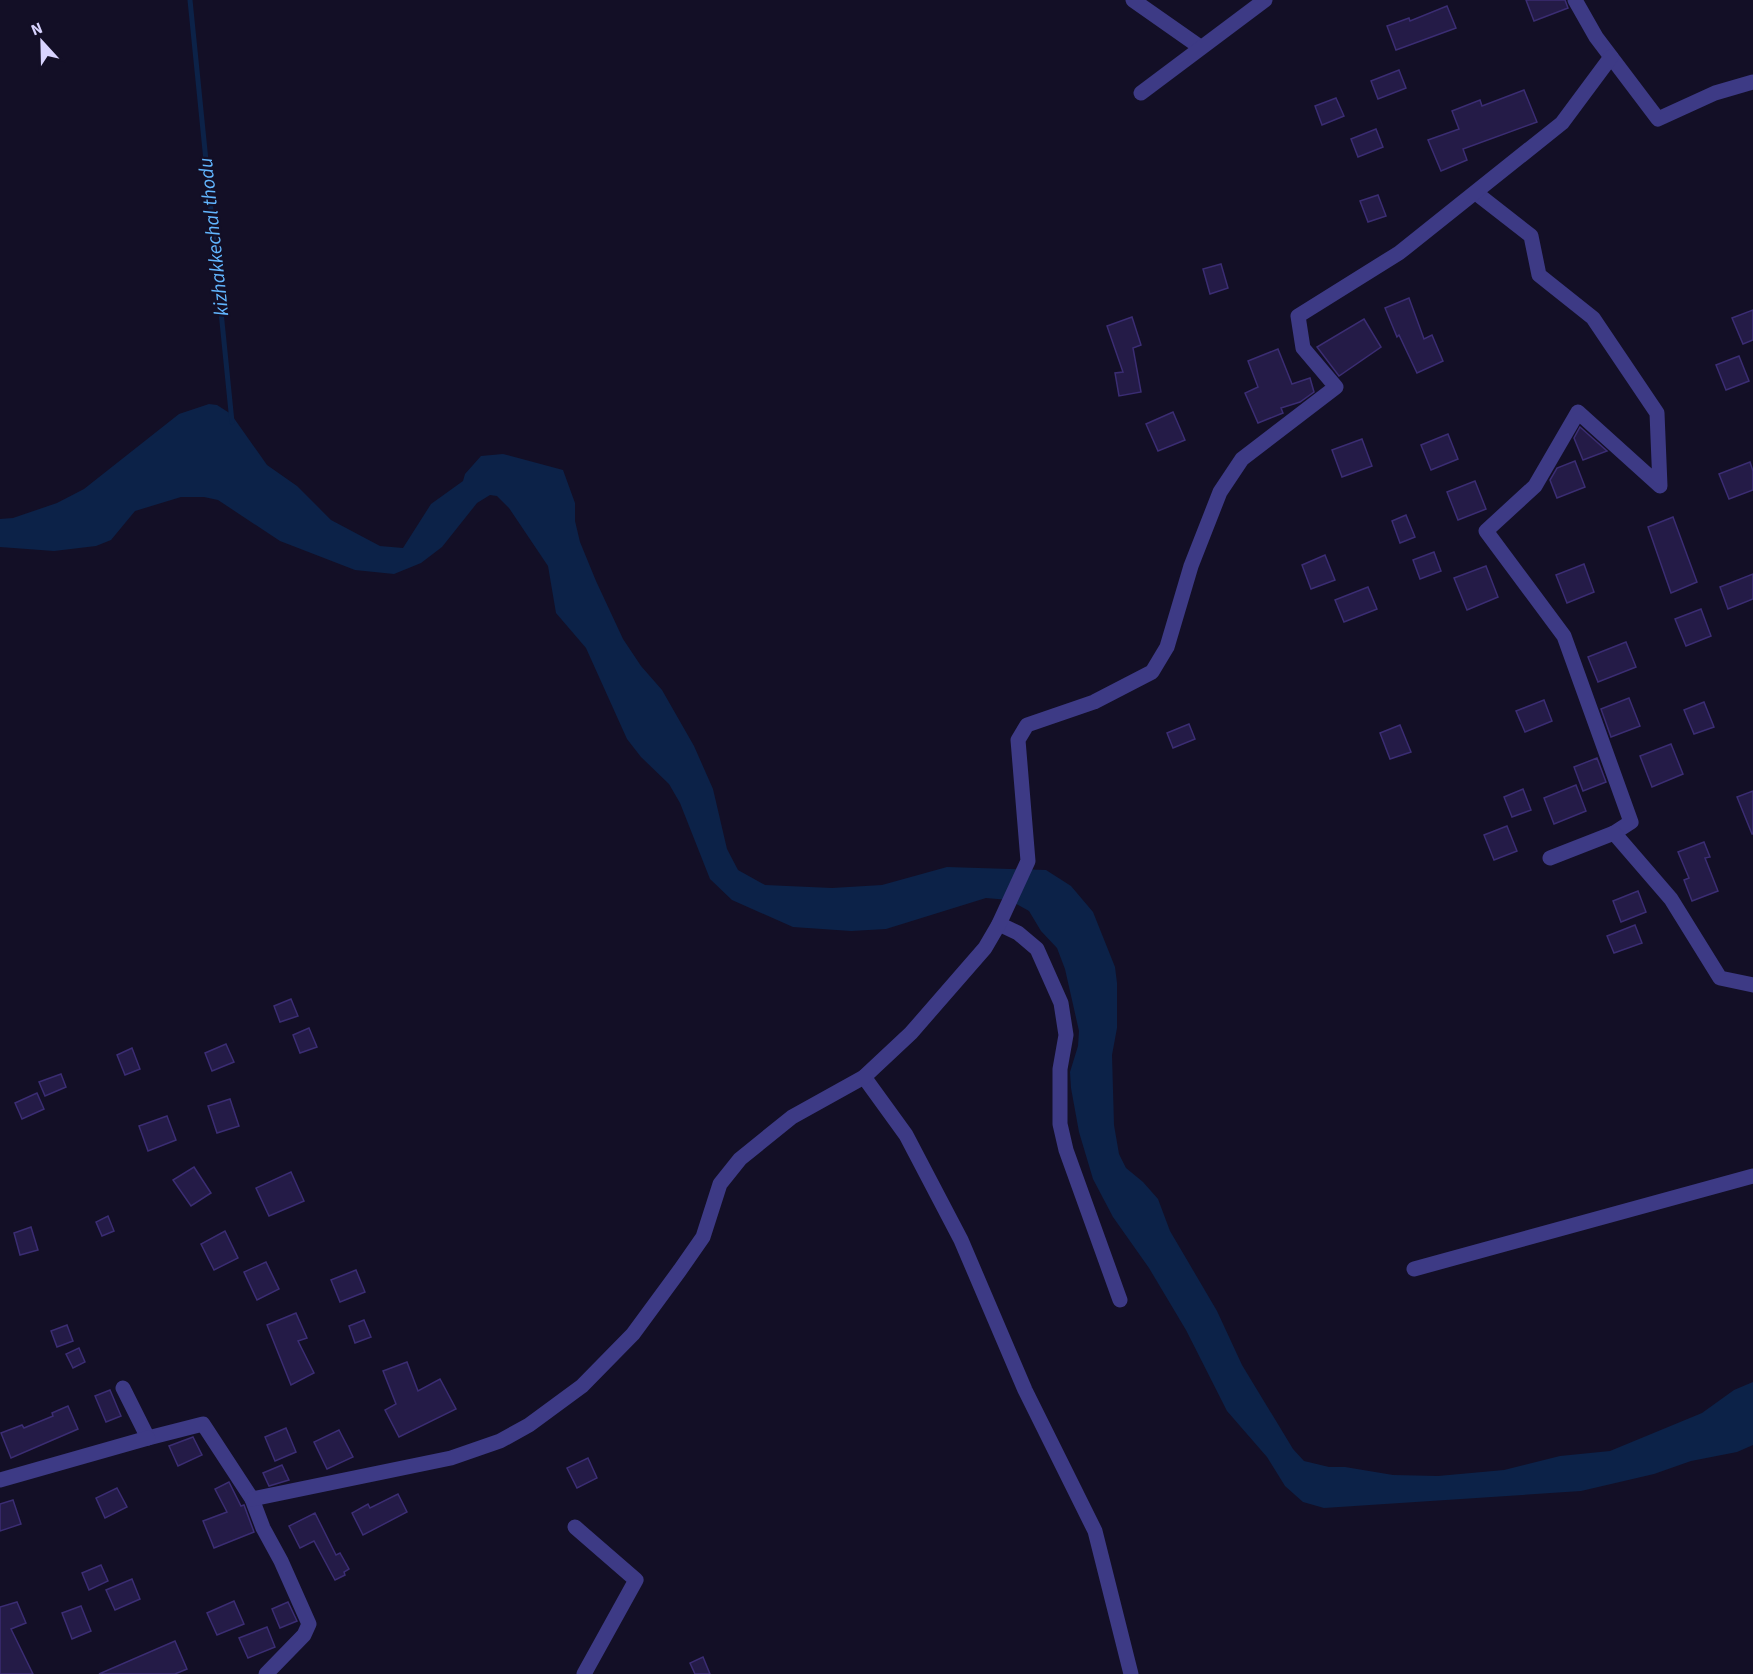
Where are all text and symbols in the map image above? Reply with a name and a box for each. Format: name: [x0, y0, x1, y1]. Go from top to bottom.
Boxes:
north arrow: [12, 12, 72, 72]
text: N: [28, 17, 46, 41]
water label: kizhakkechal thodu: [192, 156, 236, 318]

